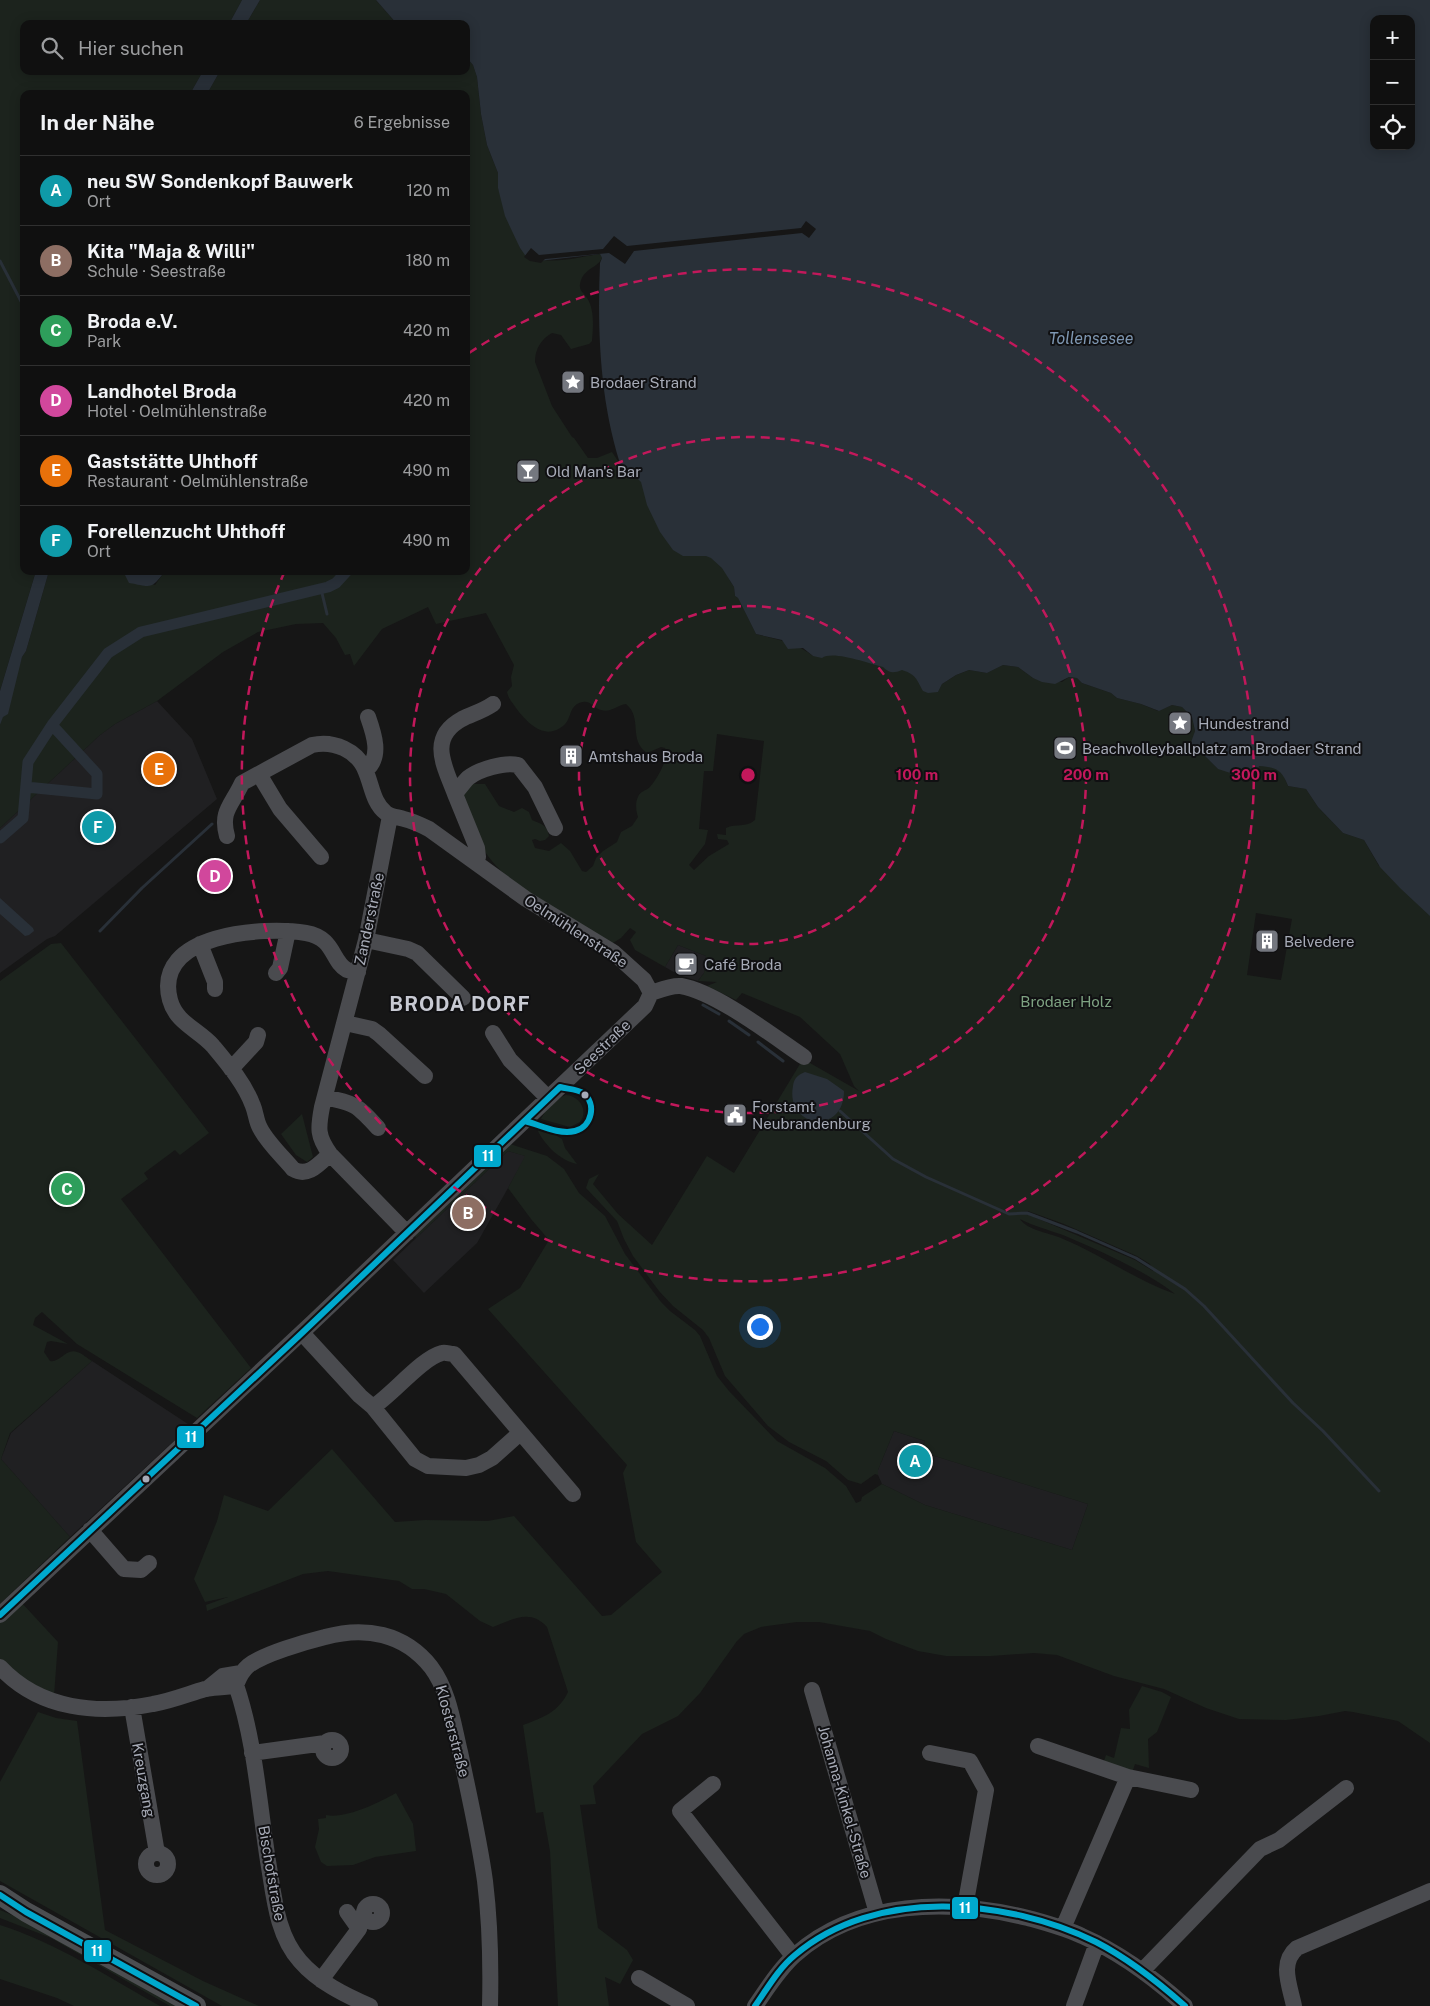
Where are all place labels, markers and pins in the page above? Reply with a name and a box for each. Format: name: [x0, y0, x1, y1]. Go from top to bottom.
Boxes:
place icon: Brodaer Strand: [560, 369, 586, 395]
place label: Brodaer Strand: [590, 374, 697, 391]
bar icon: Old Man's Bar: [515, 458, 541, 484]
place label: Old Man's Bar: [546, 463, 641, 480]
place icon: Hundestrand: [1167, 710, 1193, 736]
place label: Hundestrand: [1198, 715, 1289, 732]
sports icon: Beachvolleyballplatz am Brodaer Strand: [1052, 735, 1078, 761]
place label: Beachvolleyballplatz am Brodaer Strand: [1082, 740, 1362, 757]
building icon: Amtshaus Broda: [558, 743, 584, 769]
place label: Amtshaus Broda: [588, 748, 703, 765]
pin: E: [143, 750, 175, 788]
centre of rings: [739, 766, 757, 784]
pin: F: [82, 808, 114, 846]
pin: D: [199, 857, 231, 895]
building icon: Belvedere: [1254, 928, 1280, 954]
place label: Belvedere: [1284, 933, 1354, 950]
cafe icon: Café Broda: [673, 951, 699, 977]
place label: Café Broda: [704, 956, 782, 973]
unlabelled marker: [580, 1090, 590, 1100]
place label: Forstamt Neubrandenburg: [752, 1098, 871, 1132]
public building icon: Forstamt Neubrandenburg: [722, 1102, 748, 1128]
pin: C: [51, 1170, 83, 1208]
pin: B: [452, 1194, 484, 1232]
pin: A: [899, 1442, 931, 1480]
unlabelled marker: [141, 1474, 151, 1484]

